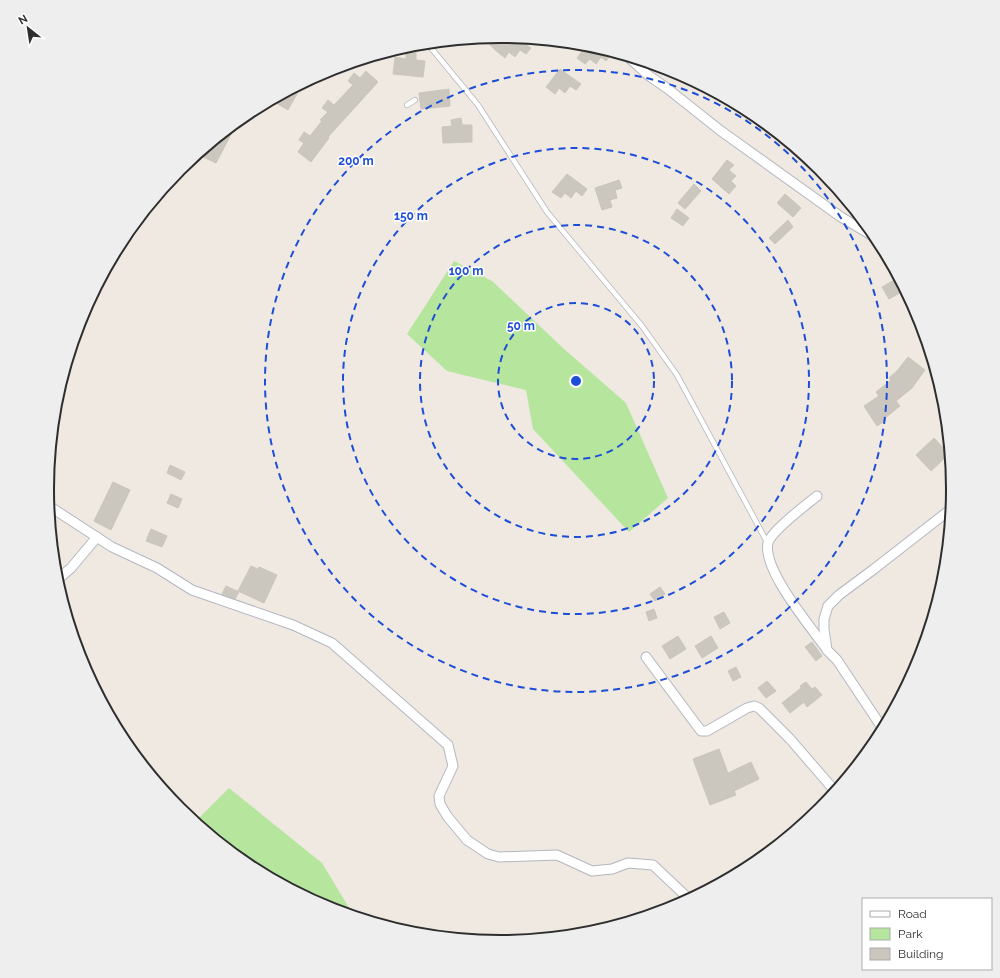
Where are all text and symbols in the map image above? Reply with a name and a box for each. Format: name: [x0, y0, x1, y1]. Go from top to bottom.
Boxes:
north arrow: [8, 8, 48, 48]
text: N: [16, 12, 30, 28]
text: 200 m: [338, 154, 374, 168]
text: 150 m: [394, 209, 428, 223]
text: 100 m: [449, 264, 483, 278]
text: 50 m: [507, 319, 535, 333]
centre of rings: [569, 374, 583, 388]
legend: [862, 898, 992, 970]
text: Road: [898, 907, 927, 921]
text: Park: [898, 927, 923, 941]
text: Building: [898, 947, 944, 961]

